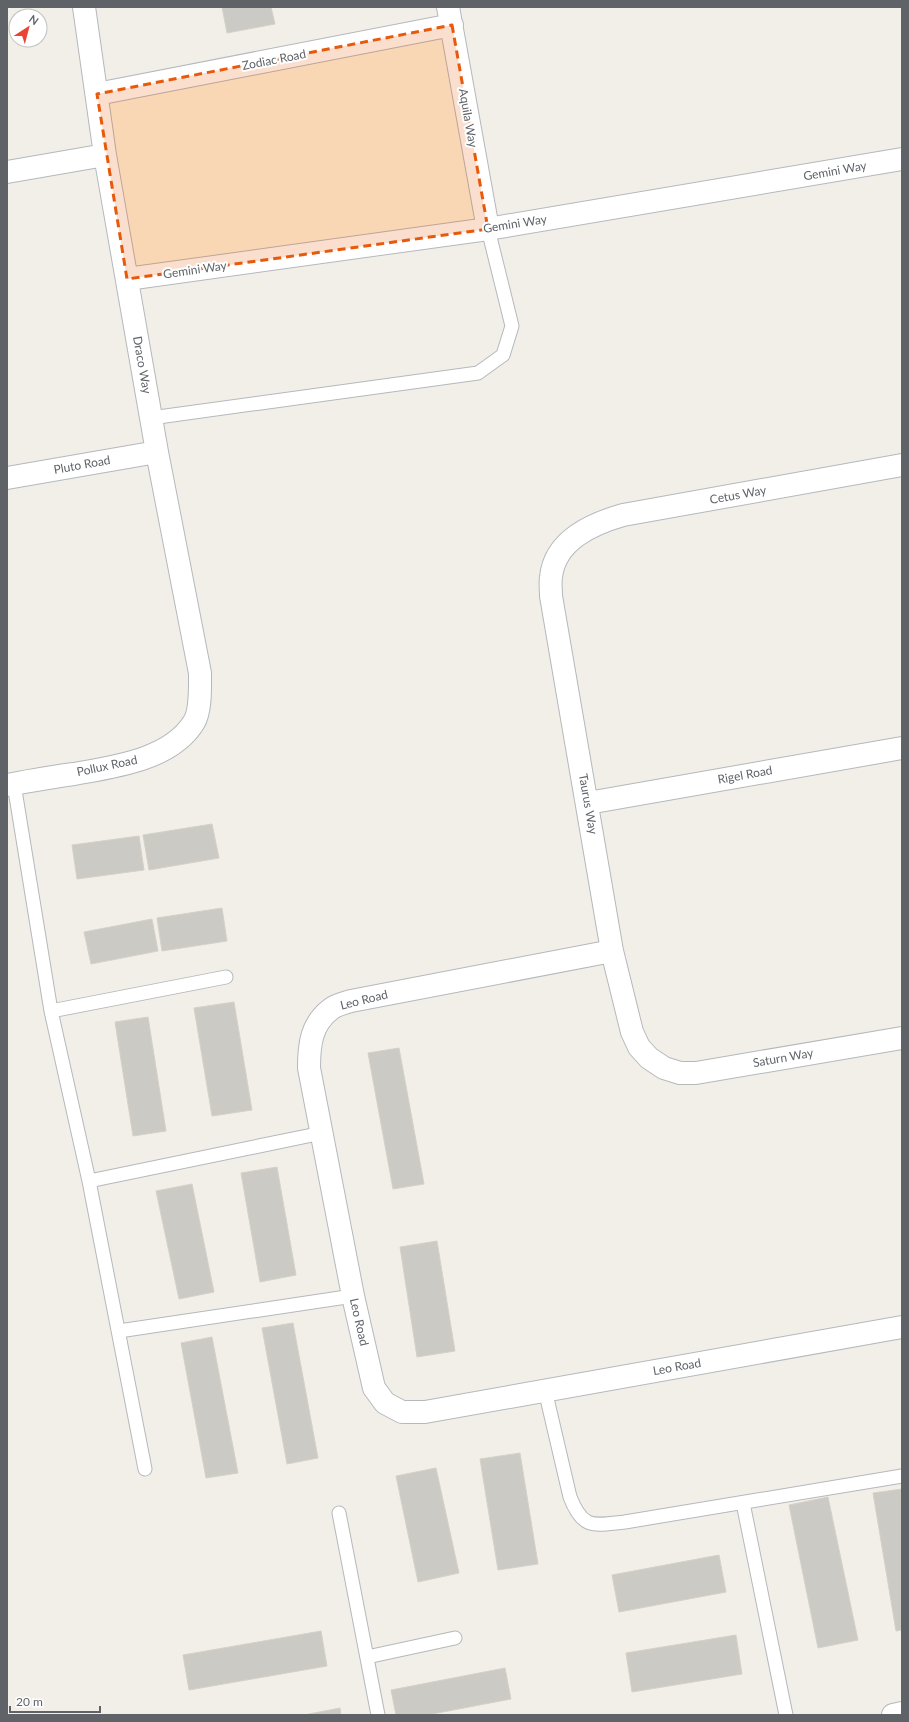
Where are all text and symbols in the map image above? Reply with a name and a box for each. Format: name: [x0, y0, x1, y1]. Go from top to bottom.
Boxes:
north arrow: [8, 8, 48, 48]
text: N: [27, 12, 41, 27]
street label: Zodiac Road: [241, 46, 307, 73]
street label: Aquila Way: [456, 87, 481, 149]
street label: Gemini Way: [802, 157, 869, 183]
street label: Gemini Way: [482, 211, 549, 236]
street label: Gemini Way: [162, 258, 228, 281]
street label: Draco Way: [130, 335, 155, 396]
street label: Pluto Road: [52, 452, 112, 477]
street label: Cetus Way: [709, 482, 768, 507]
street label: Pollux Road: [75, 752, 139, 779]
street label: Rigel Road: [716, 762, 773, 787]
street label: Taurus Way: [576, 772, 601, 836]
street label: Leo Road: [339, 986, 389, 1013]
street label: Saturn Way: [752, 1045, 815, 1070]
street label: Leo Road: [347, 1297, 372, 1347]
street label: Leo Road: [652, 1355, 702, 1378]
scale bar: [10, 1688, 100, 1714]
text: 20 m: [16, 1694, 43, 1709]

